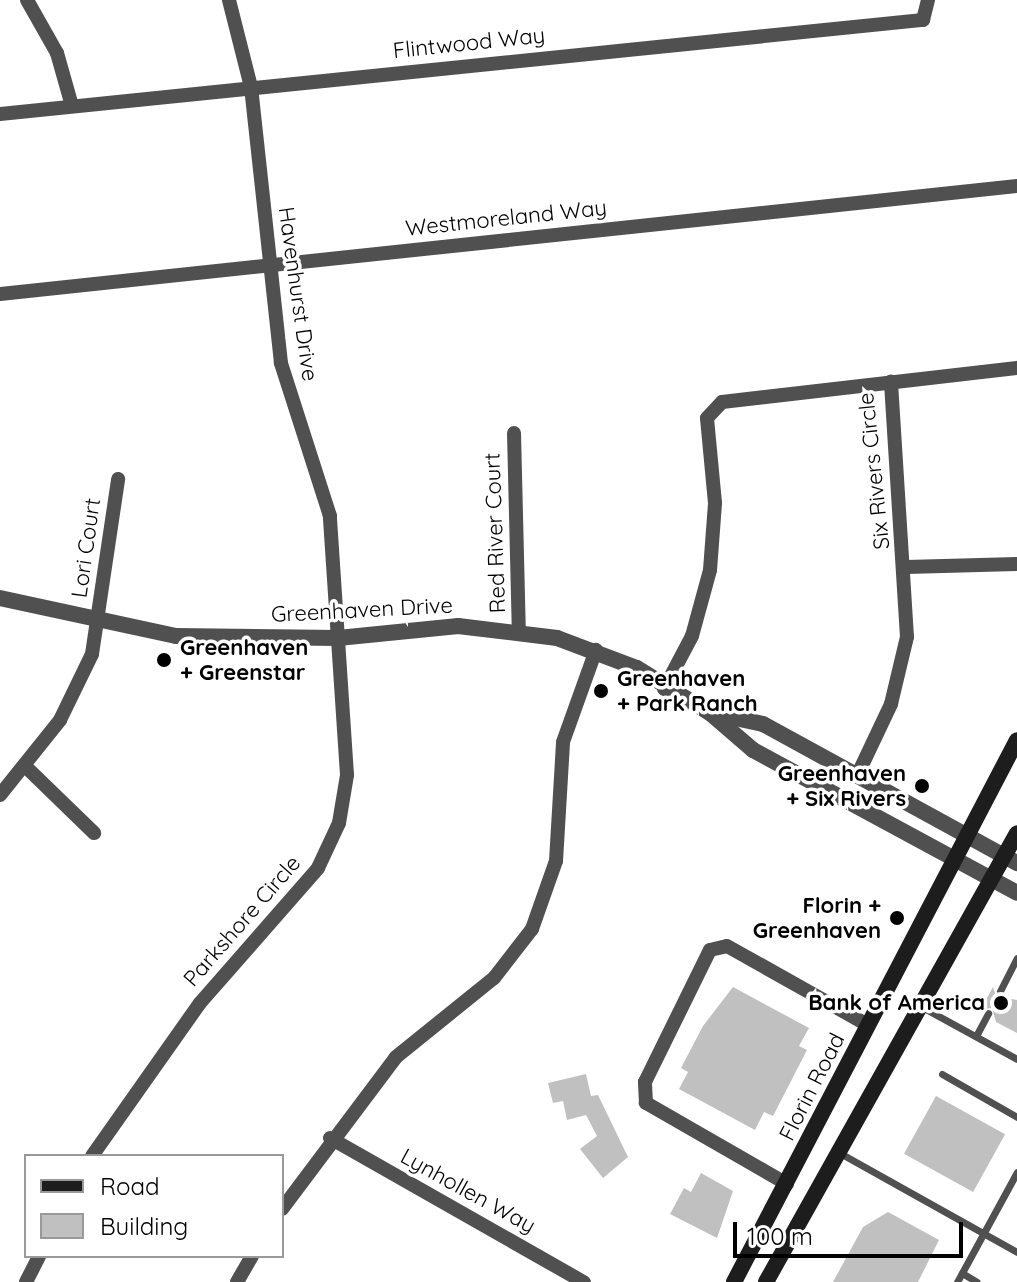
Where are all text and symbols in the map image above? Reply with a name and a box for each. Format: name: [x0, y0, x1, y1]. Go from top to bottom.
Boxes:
street label: Flintwood Way: [392, 22, 546, 64]
street label: Westmoreland Way: [404, 194, 608, 242]
street label: Havenhurst Drive: [273, 205, 323, 383]
street label: Six Rivers Circle: [853, 391, 895, 551]
street label: Red River Court: [479, 452, 511, 614]
street label: Lori Court: [66, 497, 106, 599]
street label: Greenhaven Drive: [270, 592, 454, 628]
place label: Greenhaven + Greenstar: [180, 634, 308, 686]
marker: Greenhaven + Greenstar: [155, 651, 173, 669]
place label: Greenhaven + Park Ranch: [617, 665, 758, 716]
marker: Greenhaven + Park Ranch: [592, 682, 610, 700]
place label: Greenhaven + Six Rivers: [778, 760, 906, 812]
marker: Greenhaven + Six Rivers: [913, 777, 931, 795]
street label: Parkshore Circle: [178, 850, 306, 992]
place label: Florin + Greenhaven: [753, 892, 881, 944]
marker: Florin + Greenhaven: [888, 909, 906, 927]
place label: Bank of America: [808, 990, 985, 1016]
marker: Bank of America: [992, 994, 1010, 1012]
street label: Florin Road: [774, 1029, 850, 1145]
street label: Lynhollen Way: [396, 1143, 540, 1239]
legend: [24, 1154, 284, 1258]
text: Road: [100, 1171, 160, 1201]
scale bar: [737, 1206, 967, 1256]
text: Building: [100, 1211, 188, 1241]
text: 100 m: [747, 1221, 813, 1251]

